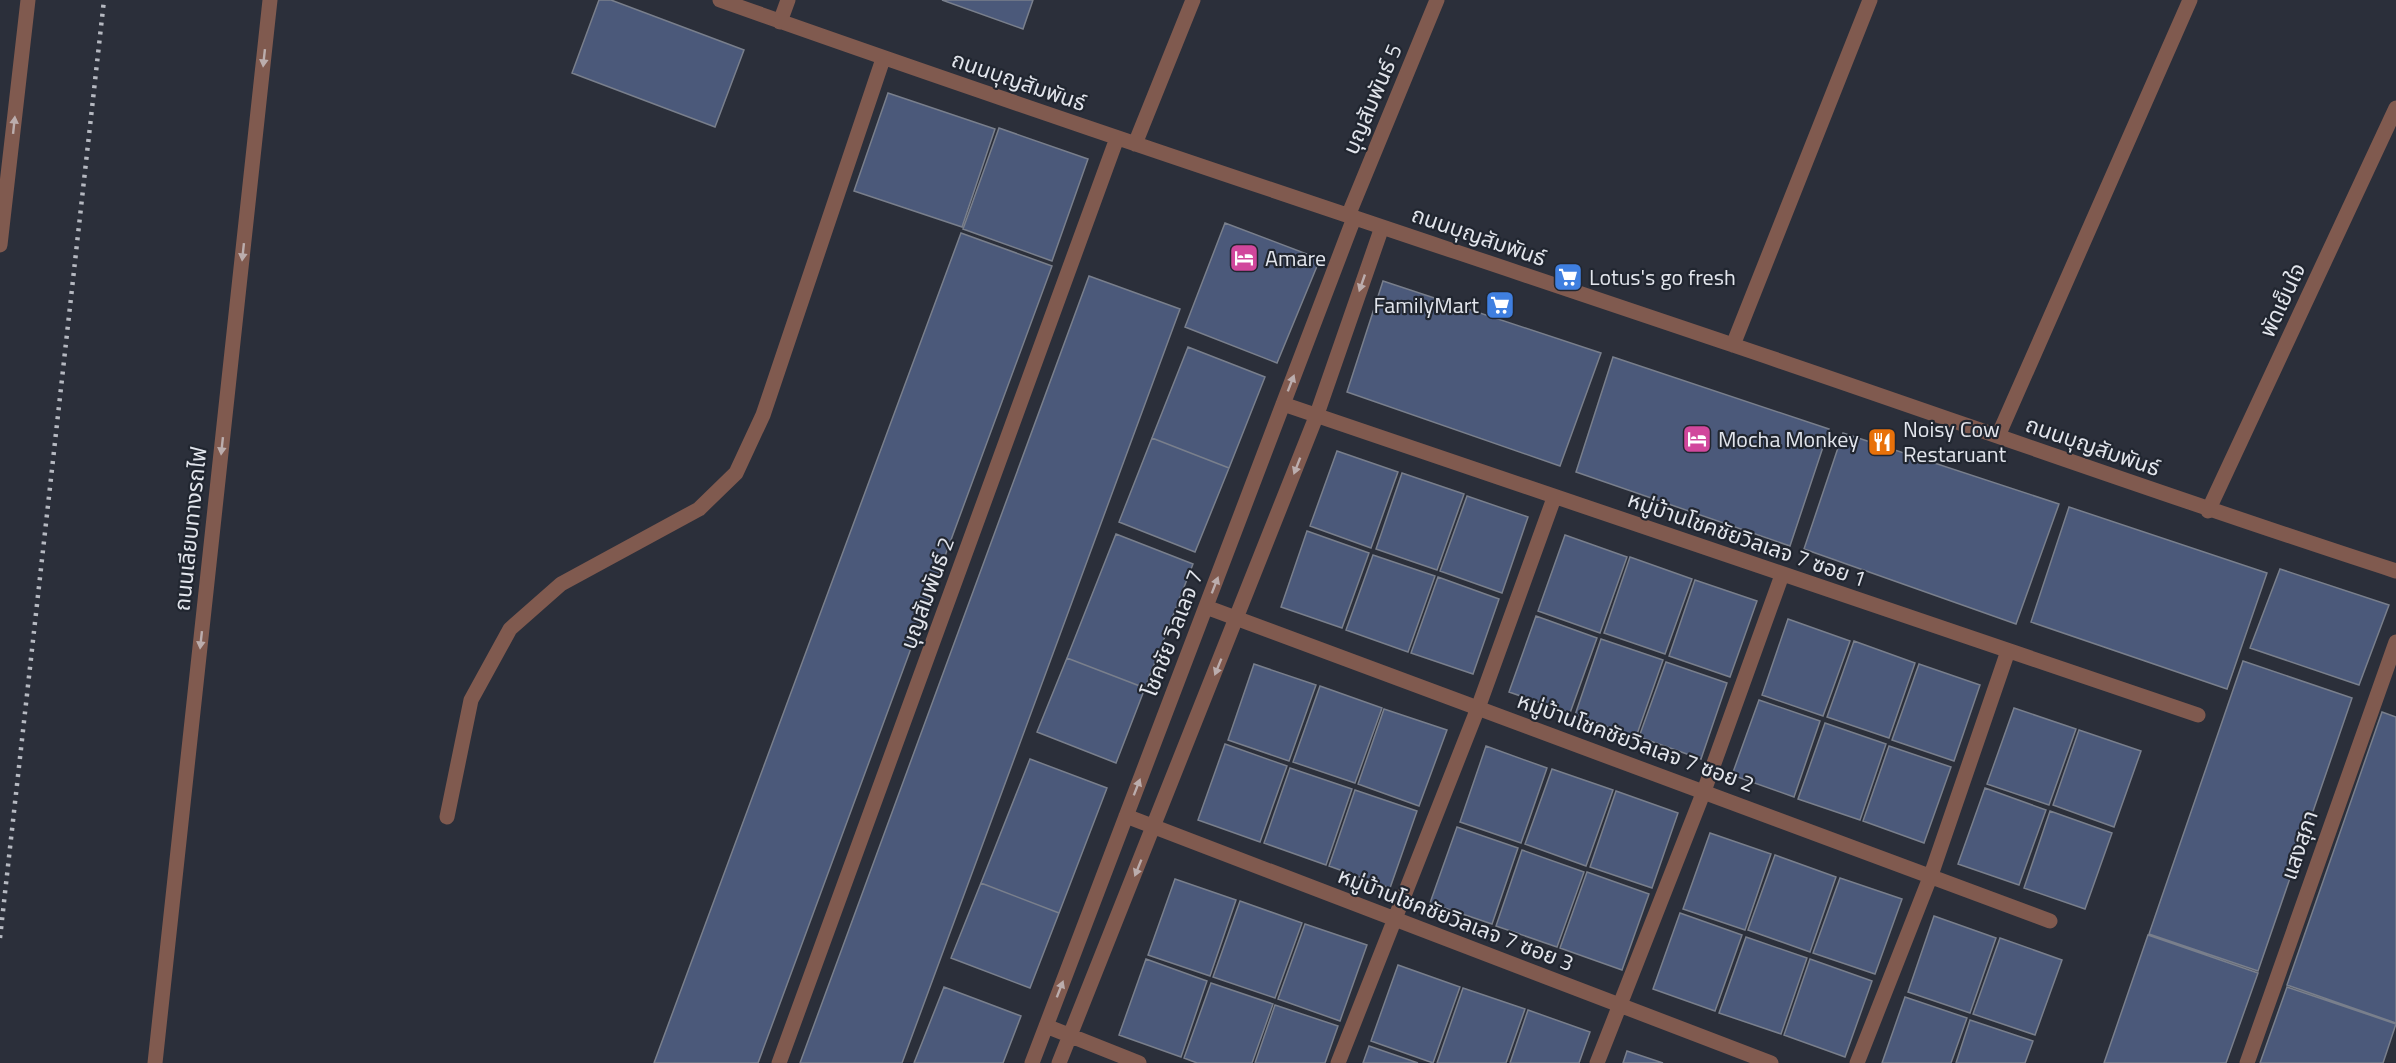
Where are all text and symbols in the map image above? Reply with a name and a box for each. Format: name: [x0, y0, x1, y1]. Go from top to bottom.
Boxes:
street label: บุญสัมพันธ์ 5: [1333, 38, 1411, 160]
street label: ถนนบุญสัมพันธ์: [947, 42, 1091, 120]
one-way arrow: [259, 49, 269, 68]
one-way arrow: [9, 115, 18, 134]
street label: ถนนบุญสัมพันธ์: [1407, 197, 1551, 275]
place label: Amare: [1265, 241, 1326, 275]
hotel icon: Amare: [1228, 242, 1260, 274]
one-way arrow: [238, 243, 248, 262]
street label: พัดเย็นใจ: [2250, 257, 2314, 343]
place label: Lotus's go fresh: [1589, 260, 1736, 294]
supermarket icon: Lotus's go fresh: [1552, 261, 1584, 293]
one-way arrow: [1357, 274, 1367, 292]
place label: FamilyMart: [1373, 288, 1479, 322]
supermarket icon: FamilyMart: [1484, 289, 1516, 321]
one-way arrow: [1287, 374, 1297, 392]
street label: ถนนบุญสัมพันธ์: [2021, 407, 2165, 485]
place label: Noisy Cow Restaruant: [1903, 412, 2007, 471]
place label: Mocha Monkey: [1718, 422, 1859, 456]
hotel icon: Mocha Monkey: [1681, 423, 1713, 455]
restaurant icon: Noisy Cow Restaruant: [1866, 426, 1898, 458]
one-way arrow: [217, 436, 227, 455]
street label: ถนนเลียบทางรถไฟ: [164, 445, 216, 613]
one-way arrow: [1292, 457, 1301, 475]
street label: หมู่บ้านโชคชัยวิลเลจ 7 ซอย 1: [1623, 482, 1871, 596]
street label: บุญสัมพันธ์ 2: [891, 532, 963, 654]
street label: โชคชัย วิลเลจ 7: [1132, 565, 1212, 701]
one-way arrow: [1210, 576, 1220, 594]
one-way arrow: [196, 630, 206, 649]
one-way arrow: [1213, 659, 1223, 677]
street label: หมู่บ้านโชคชัยวิลเลจ 7 ซอย 2: [1513, 683, 1759, 801]
one-way arrow: [1133, 778, 1143, 796]
street label: แสงสุภา: [2271, 806, 2327, 884]
street label: หมู่บ้านโชคชัยวิลเลจ 7 ซอย 3: [1333, 858, 1579, 980]
one-way arrow: [1133, 859, 1142, 877]
one-way arrow: [1056, 980, 1066, 998]

